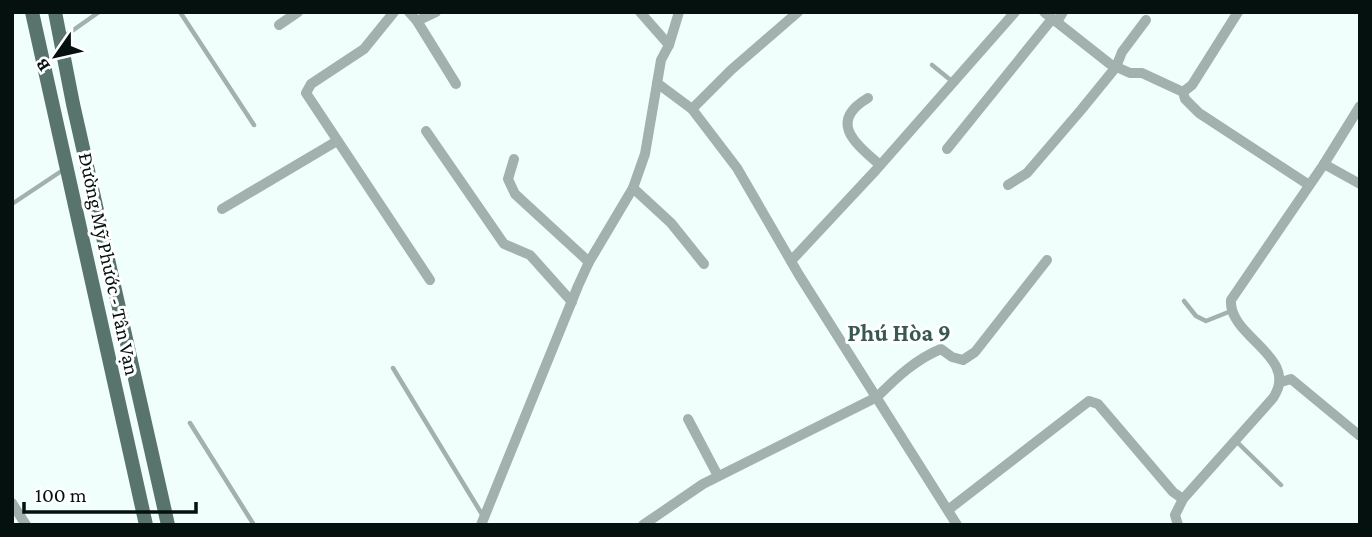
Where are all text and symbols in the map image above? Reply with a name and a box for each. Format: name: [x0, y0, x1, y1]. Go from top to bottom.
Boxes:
north arrow: [21, 21, 91, 91]
text: B: [30, 55, 54, 76]
street label: Đường Mỹ Phước - Tân Vạn: [74, 150, 144, 378]
district label: Phú Hòa 9: [847, 319, 951, 346]
scale bar: [24, 470, 196, 514]
text: 100 m: [35, 483, 87, 507]

